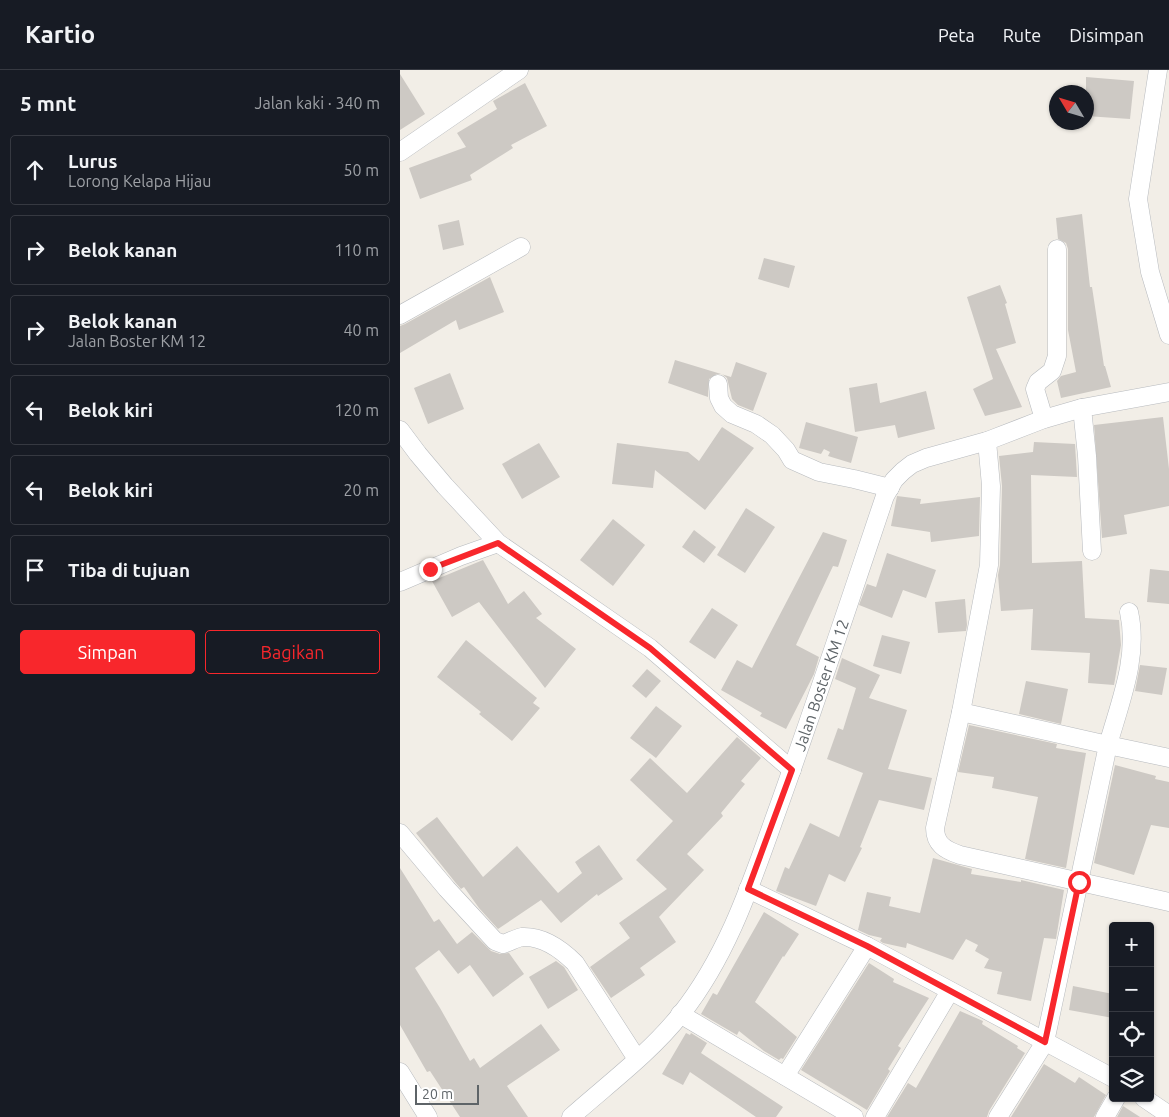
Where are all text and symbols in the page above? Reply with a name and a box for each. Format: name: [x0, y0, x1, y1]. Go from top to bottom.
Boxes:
text: Kartio: [25, 21, 95, 48]
text: Peta: [938, 25, 975, 45]
text: Rute: [1003, 25, 1041, 45]
text: Disimpan: [1069, 25, 1144, 45]
north arrow: [1049, 85, 1094, 130]
text: 5 mnt: [20, 91, 76, 115]
text: Jalan kaki · 340 m: [255, 94, 380, 112]
text: Lurus: [68, 150, 117, 172]
icon: ahead: [21, 156, 49, 184]
text: 50 m: [343, 161, 379, 179]
text: Lorong Kelapa Hijau: [68, 172, 211, 190]
icon: right: [21, 236, 49, 264]
text: Belok kanan: [68, 239, 177, 261]
text: 110 m: [334, 241, 379, 259]
text: Belok kanan: [68, 310, 177, 332]
icon: right: [21, 316, 49, 344]
text: 40 m: [343, 321, 379, 339]
text: Jalan Boster KM 12: [68, 332, 206, 350]
icon: left: [21, 396, 49, 424]
text: Belok kiri: [68, 399, 153, 421]
text: 120 m: [334, 401, 379, 419]
icon: left: [21, 476, 49, 504]
text: Belok kiri: [68, 479, 153, 501]
text: 20 m: [343, 481, 379, 499]
icon: arrive: [21, 556, 49, 584]
route end: [419, 558, 442, 581]
text: Tiba di tujuan: [68, 559, 190, 581]
street label: Jalan Boster KM 12: [790, 617, 852, 753]
button: Simpan: [20, 630, 195, 674]
button: Bagikan: [205, 630, 380, 674]
route start: [1068, 871, 1091, 894]
map controls: [1109, 922, 1154, 1102]
button: +: [1109, 922, 1154, 967]
button: −: [1109, 967, 1154, 1012]
button: locate: [1109, 1012, 1154, 1057]
button: layers: [1109, 1057, 1154, 1102]
scale bar: [415, 1082, 479, 1105]
text: 20 m: [422, 1086, 453, 1102]

